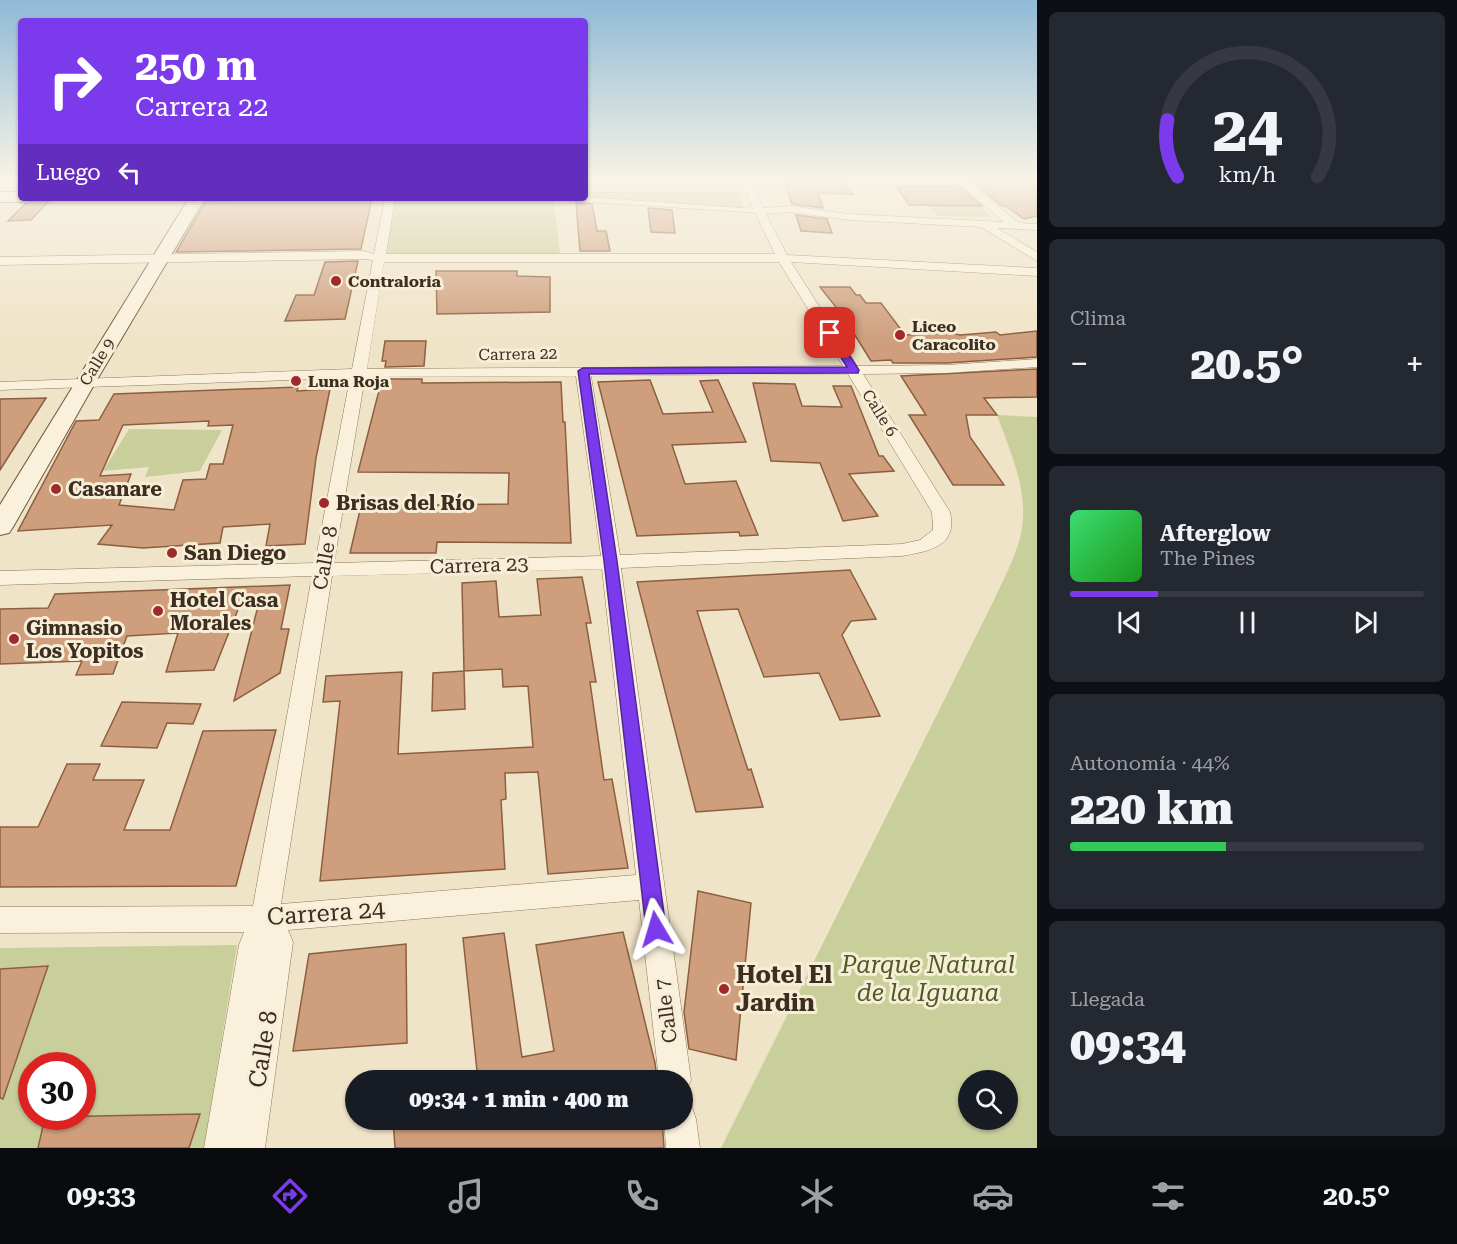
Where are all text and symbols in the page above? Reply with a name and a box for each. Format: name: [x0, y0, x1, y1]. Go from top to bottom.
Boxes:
text: 250 m: [135, 41, 257, 90]
icon: right: [36, 42, 114, 120]
text: Carrera 22: [135, 91, 268, 123]
text: 24: [1212, 93, 1282, 166]
icon: left: [113, 156, 146, 189]
text: Luego: [36, 160, 101, 185]
text: km/h: [1218, 162, 1276, 187]
place label: Contraloria: [348, 272, 442, 291]
marker: Contraloria: [329, 274, 343, 288]
text: Clima: [1070, 306, 1126, 330]
pin: [804, 307, 855, 358]
icon: arrive: [813, 316, 846, 349]
place label: Liceo Caracolito: [912, 317, 996, 354]
marker: Liceo Caracolito: [893, 328, 907, 342]
street label: Calle 9: [76, 335, 119, 389]
text: 20.5°: [1190, 337, 1304, 390]
street label: Carrera 22: [478, 344, 558, 364]
text: −: [1070, 344, 1088, 383]
text: +: [1406, 344, 1424, 383]
place label: Luna Roja: [308, 372, 390, 391]
marker: Luna Roja: [289, 374, 303, 388]
street label: Calle 6: [858, 386, 902, 440]
place label: Casanare: [68, 477, 162, 501]
marker: Casanare: [49, 482, 63, 496]
place label: Brisas del Río: [336, 491, 475, 515]
marker: Brisas del Río: [317, 496, 331, 510]
text: Afterglow: [1160, 521, 1271, 546]
street label: Calle 8: [308, 524, 342, 592]
place label: San Diego: [184, 541, 286, 565]
marker: San Diego: [165, 546, 179, 560]
text: The Pines: [1160, 546, 1255, 570]
street label: Carrera 23: [429, 551, 529, 579]
place label: Hotel Casa Morales: [170, 588, 279, 635]
marker: Hotel Casa Morales: [151, 604, 165, 618]
icon: previous: [1113, 606, 1146, 639]
icon: pause: [1231, 606, 1264, 639]
icon: next: [1349, 606, 1382, 639]
place label: Gimnasio Los Yopitos: [26, 616, 144, 663]
marker: Gimnasio Los Yopitos: [7, 632, 21, 646]
text: Autonomía · 44%: [1070, 751, 1230, 775]
text: 220 km: [1070, 782, 1233, 835]
street label: Carrera 24: [266, 895, 387, 931]
position arrow: [624, 897, 688, 961]
park label: Parque Natural de la Iguana: [840, 951, 1015, 1007]
place label: Hotel El Jardin: [736, 961, 832, 1017]
street label: Calle 7: [650, 977, 682, 1045]
marker: Hotel El Jardin: [717, 982, 731, 996]
text: Llegada: [1070, 987, 1145, 1011]
street label: Calle 8: [243, 1008, 283, 1090]
text: 09:34: [1070, 1018, 1186, 1071]
speed limit sign: 30: [18, 1052, 96, 1130]
map controls: [958, 1070, 1018, 1130]
button: search: [958, 1070, 1018, 1130]
text: 09:34 · 1 min · 400 m: [409, 1087, 629, 1112]
icon: directions: [269, 1175, 311, 1217]
icon: music: [445, 1175, 487, 1217]
icon: phone: [621, 1175, 663, 1217]
icon: climate: [796, 1175, 838, 1217]
icon: car: [972, 1175, 1014, 1217]
icon: filters: [1147, 1175, 1189, 1217]
text: 09:33: [67, 1180, 136, 1212]
text: 20.5°: [1323, 1180, 1390, 1212]

